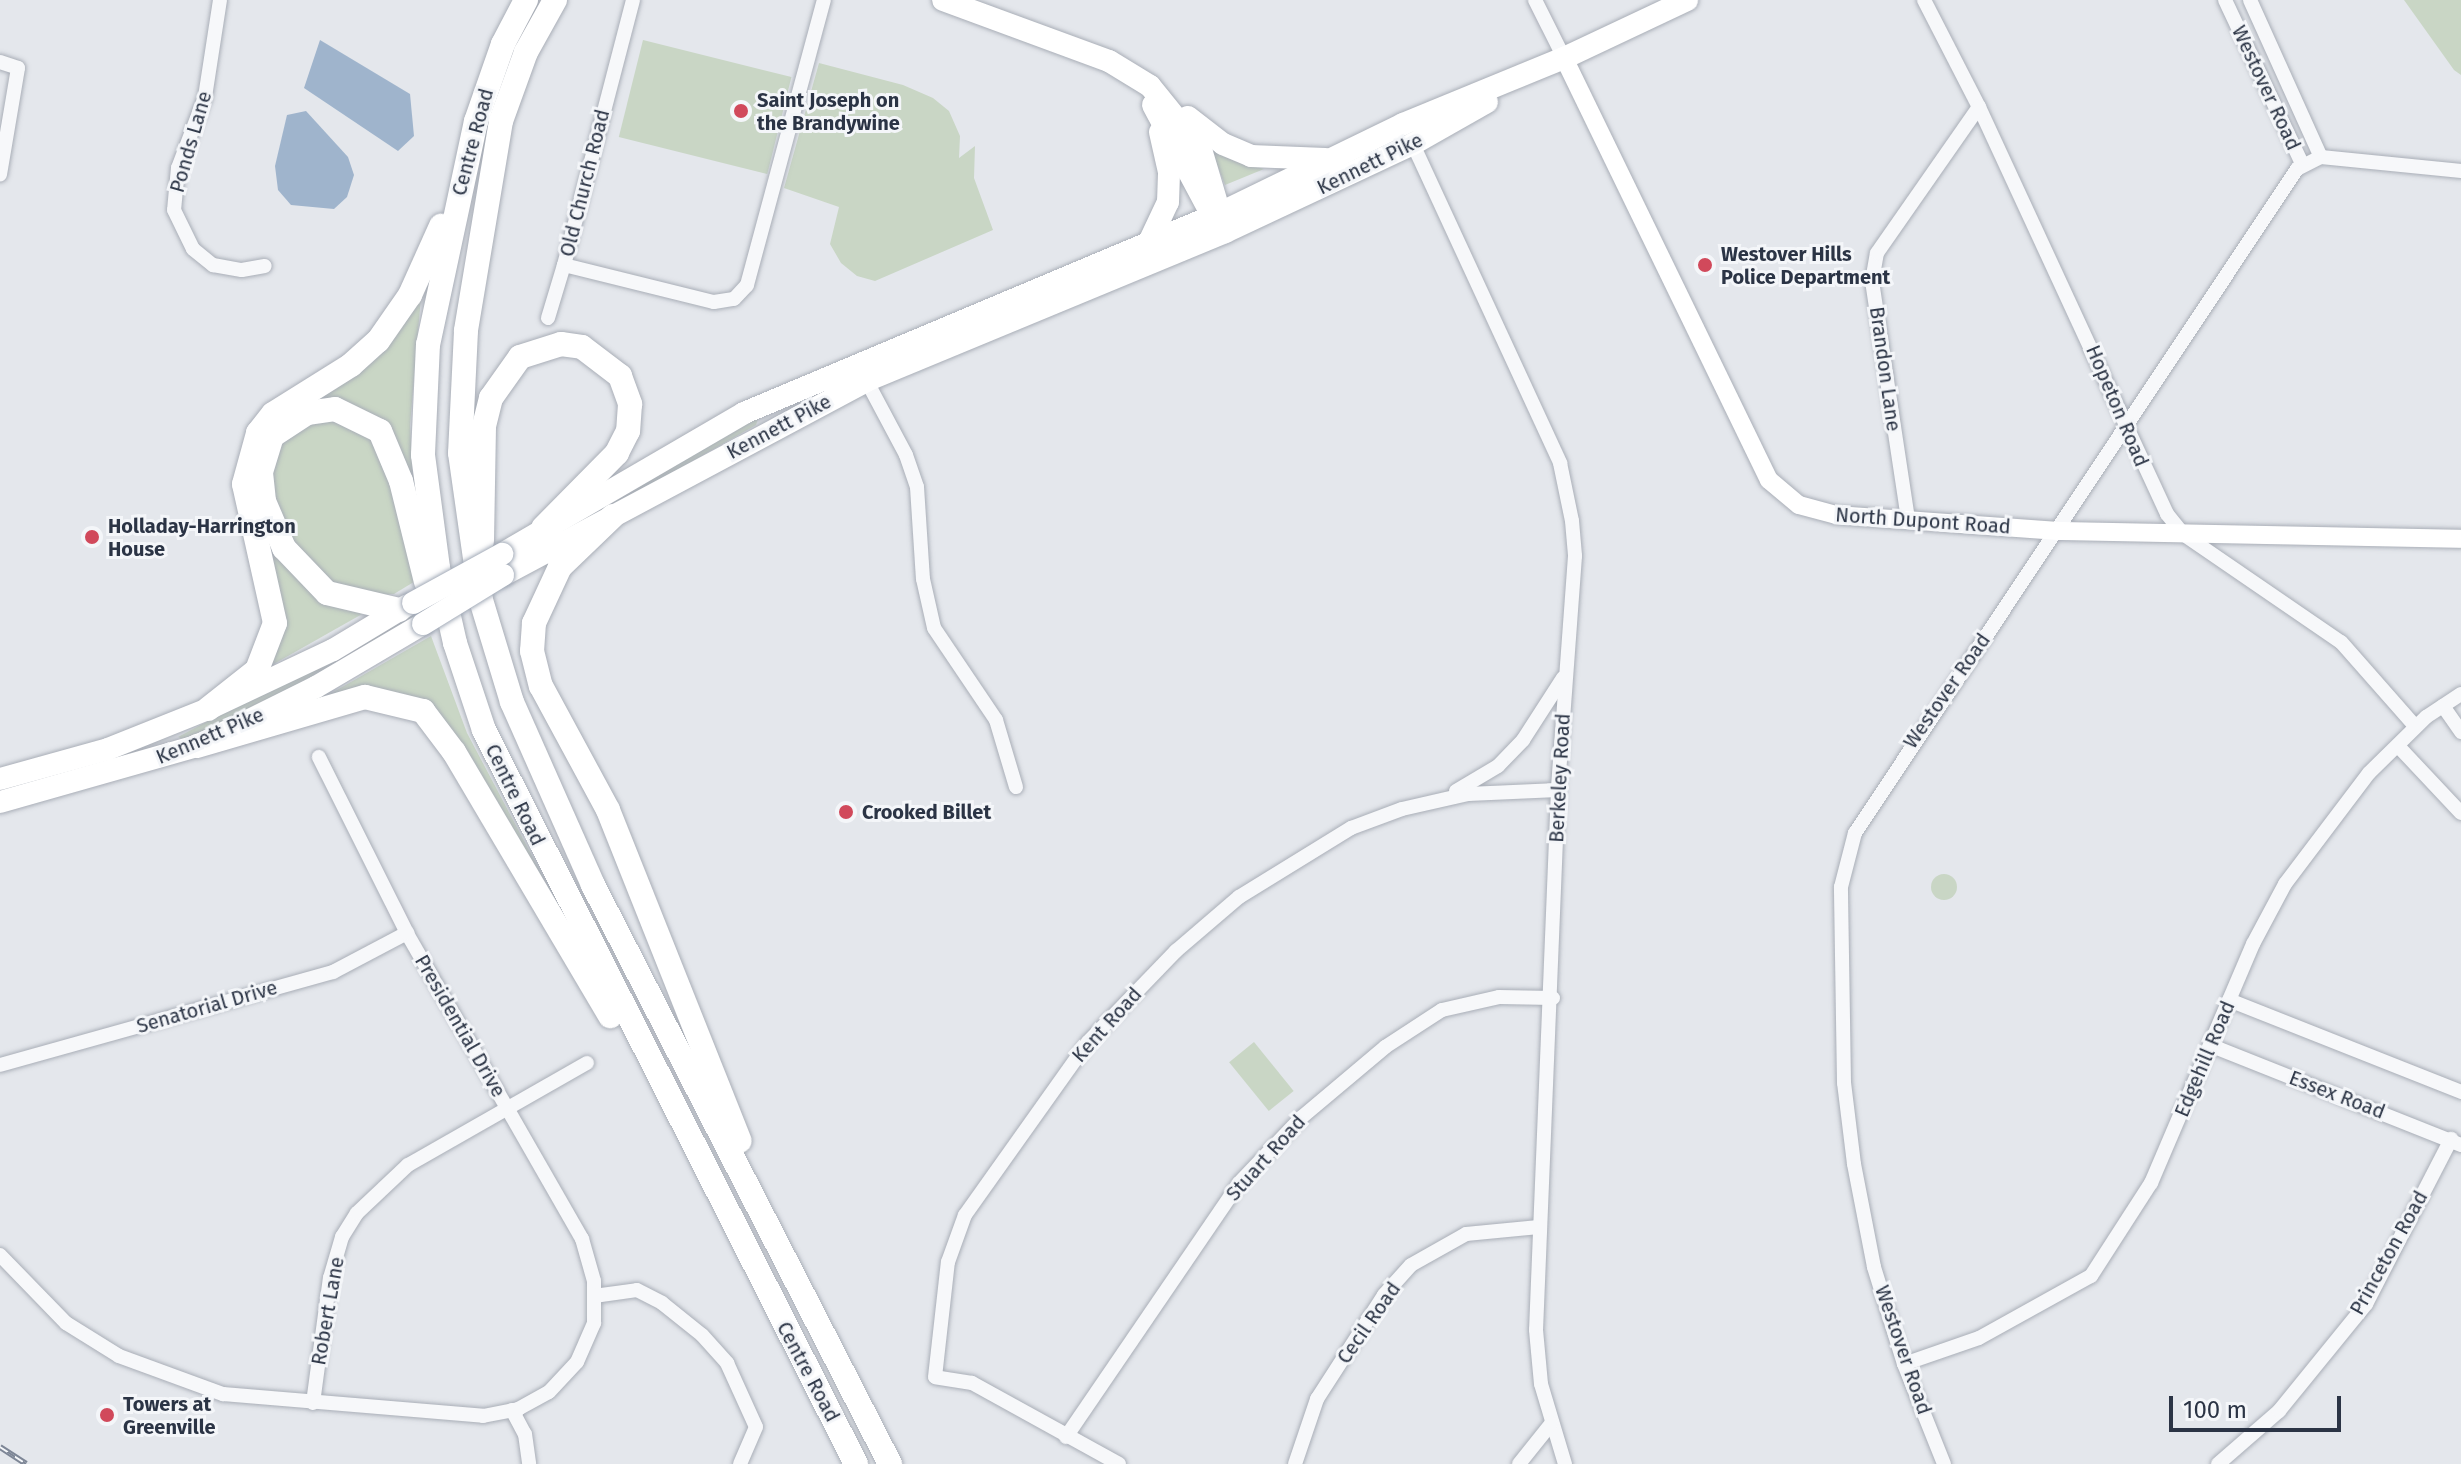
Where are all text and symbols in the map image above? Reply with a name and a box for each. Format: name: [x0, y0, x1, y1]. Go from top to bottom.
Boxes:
street label: Westover Road: [2227, 22, 2305, 154]
street label: Centre Road: [447, 86, 499, 198]
place label: Saint Joseph on the Brandywine: [757, 88, 900, 135]
street label: Ponds Lane: [165, 89, 217, 195]
marker: Saint Joseph on the Brandywine: [732, 102, 750, 120]
street label: Old Church Road: [555, 107, 615, 259]
street label: Kennett Pike: [1313, 128, 1427, 200]
place label: Westover Hills Police Department: [1721, 242, 1890, 289]
marker: Westover Hills Police Department: [1696, 256, 1714, 274]
street label: Brandon Lane: [1864, 305, 1906, 433]
street label: Hopeton Road: [2081, 342, 2153, 470]
street label: Kennett Pike: [723, 389, 835, 465]
street label: North Dupont Road: [1835, 503, 2011, 539]
place label: Holladay-Harrington House: [108, 514, 296, 561]
marker: Holladay-Harrington House: [83, 528, 101, 546]
street label: Westover Road: [1898, 629, 1996, 753]
street label: Kennett Pike: [153, 703, 267, 769]
street label: Berkeley Road: [1545, 713, 1575, 843]
street label: Centre Road: [480, 740, 550, 850]
place label: Crooked Billet: [862, 800, 991, 824]
marker: Crooked Billet: [837, 803, 855, 821]
street label: Presidential Drive: [410, 951, 510, 1101]
street label: Senatorial Drive: [134, 975, 280, 1039]
street label: Kent Road: [1067, 983, 1147, 1067]
street label: Edgehill Road: [2170, 997, 2240, 1121]
street label: Essex Road: [2286, 1066, 2388, 1124]
street label: Stuart Road: [1221, 1110, 1311, 1206]
street label: Princeton Road: [2345, 1187, 2433, 1319]
street label: Robert Lane: [307, 1255, 349, 1367]
street label: Cecil Road: [1332, 1278, 1406, 1368]
street label: Westover Road: [1870, 1282, 1936, 1418]
street label: Centre Road: [772, 1318, 844, 1426]
scale bar: [2173, 1380, 2345, 1430]
place label: Towers at Greenville: [123, 1392, 216, 1439]
text: 100 m: [2183, 1396, 2247, 1424]
marker: Towers at Greenville: [98, 1406, 116, 1424]

